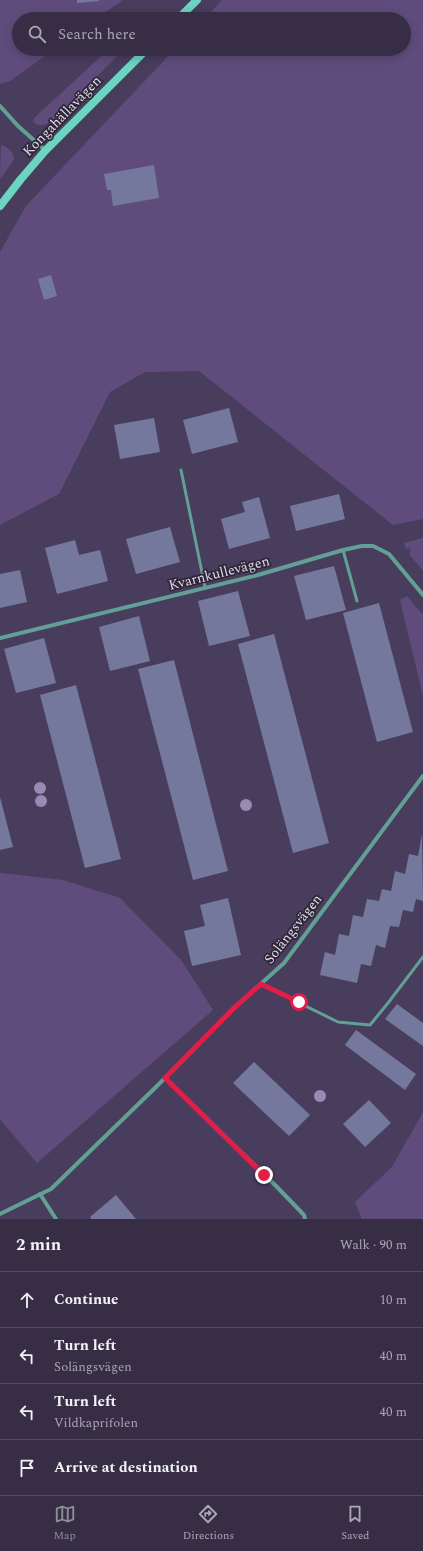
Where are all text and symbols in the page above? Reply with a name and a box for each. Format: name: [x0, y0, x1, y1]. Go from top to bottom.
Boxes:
search box: [12, 12, 411, 56]
icon: search: [26, 23, 48, 45]
text: Search here: [58, 23, 136, 46]
street label: Kongahällavägen: [18, 71, 106, 161]
street label: Kvarnkullevägen: [166, 550, 272, 596]
street label: Solängsvägen: [259, 890, 327, 968]
route start: [290, 993, 308, 1011]
route end: [255, 1166, 273, 1184]
text: 2 min: [16, 1232, 61, 1258]
text: Walk · 90 m: [340, 1235, 407, 1255]
text: Continue: [54, 1288, 119, 1311]
icon: ahead: [16, 1289, 38, 1311]
text: 10 m: [380, 1290, 407, 1310]
text: Turn left: [54, 1334, 116, 1357]
icon: left: [16, 1345, 38, 1367]
text: 40 m: [380, 1346, 407, 1366]
text: Solängsvägen: [54, 1357, 132, 1377]
text: Turn left: [54, 1390, 116, 1413]
icon: left: [16, 1401, 38, 1423]
text: 40 m: [380, 1402, 407, 1422]
text: Vildkaprifolen: [54, 1413, 138, 1433]
text: Arrive at destination: [54, 1456, 198, 1479]
icon: arrive: [16, 1457, 38, 1479]
tab: Map: [54, 1503, 76, 1544]
tab: Directions: [183, 1503, 234, 1544]
tab: Saved: [341, 1503, 369, 1544]

